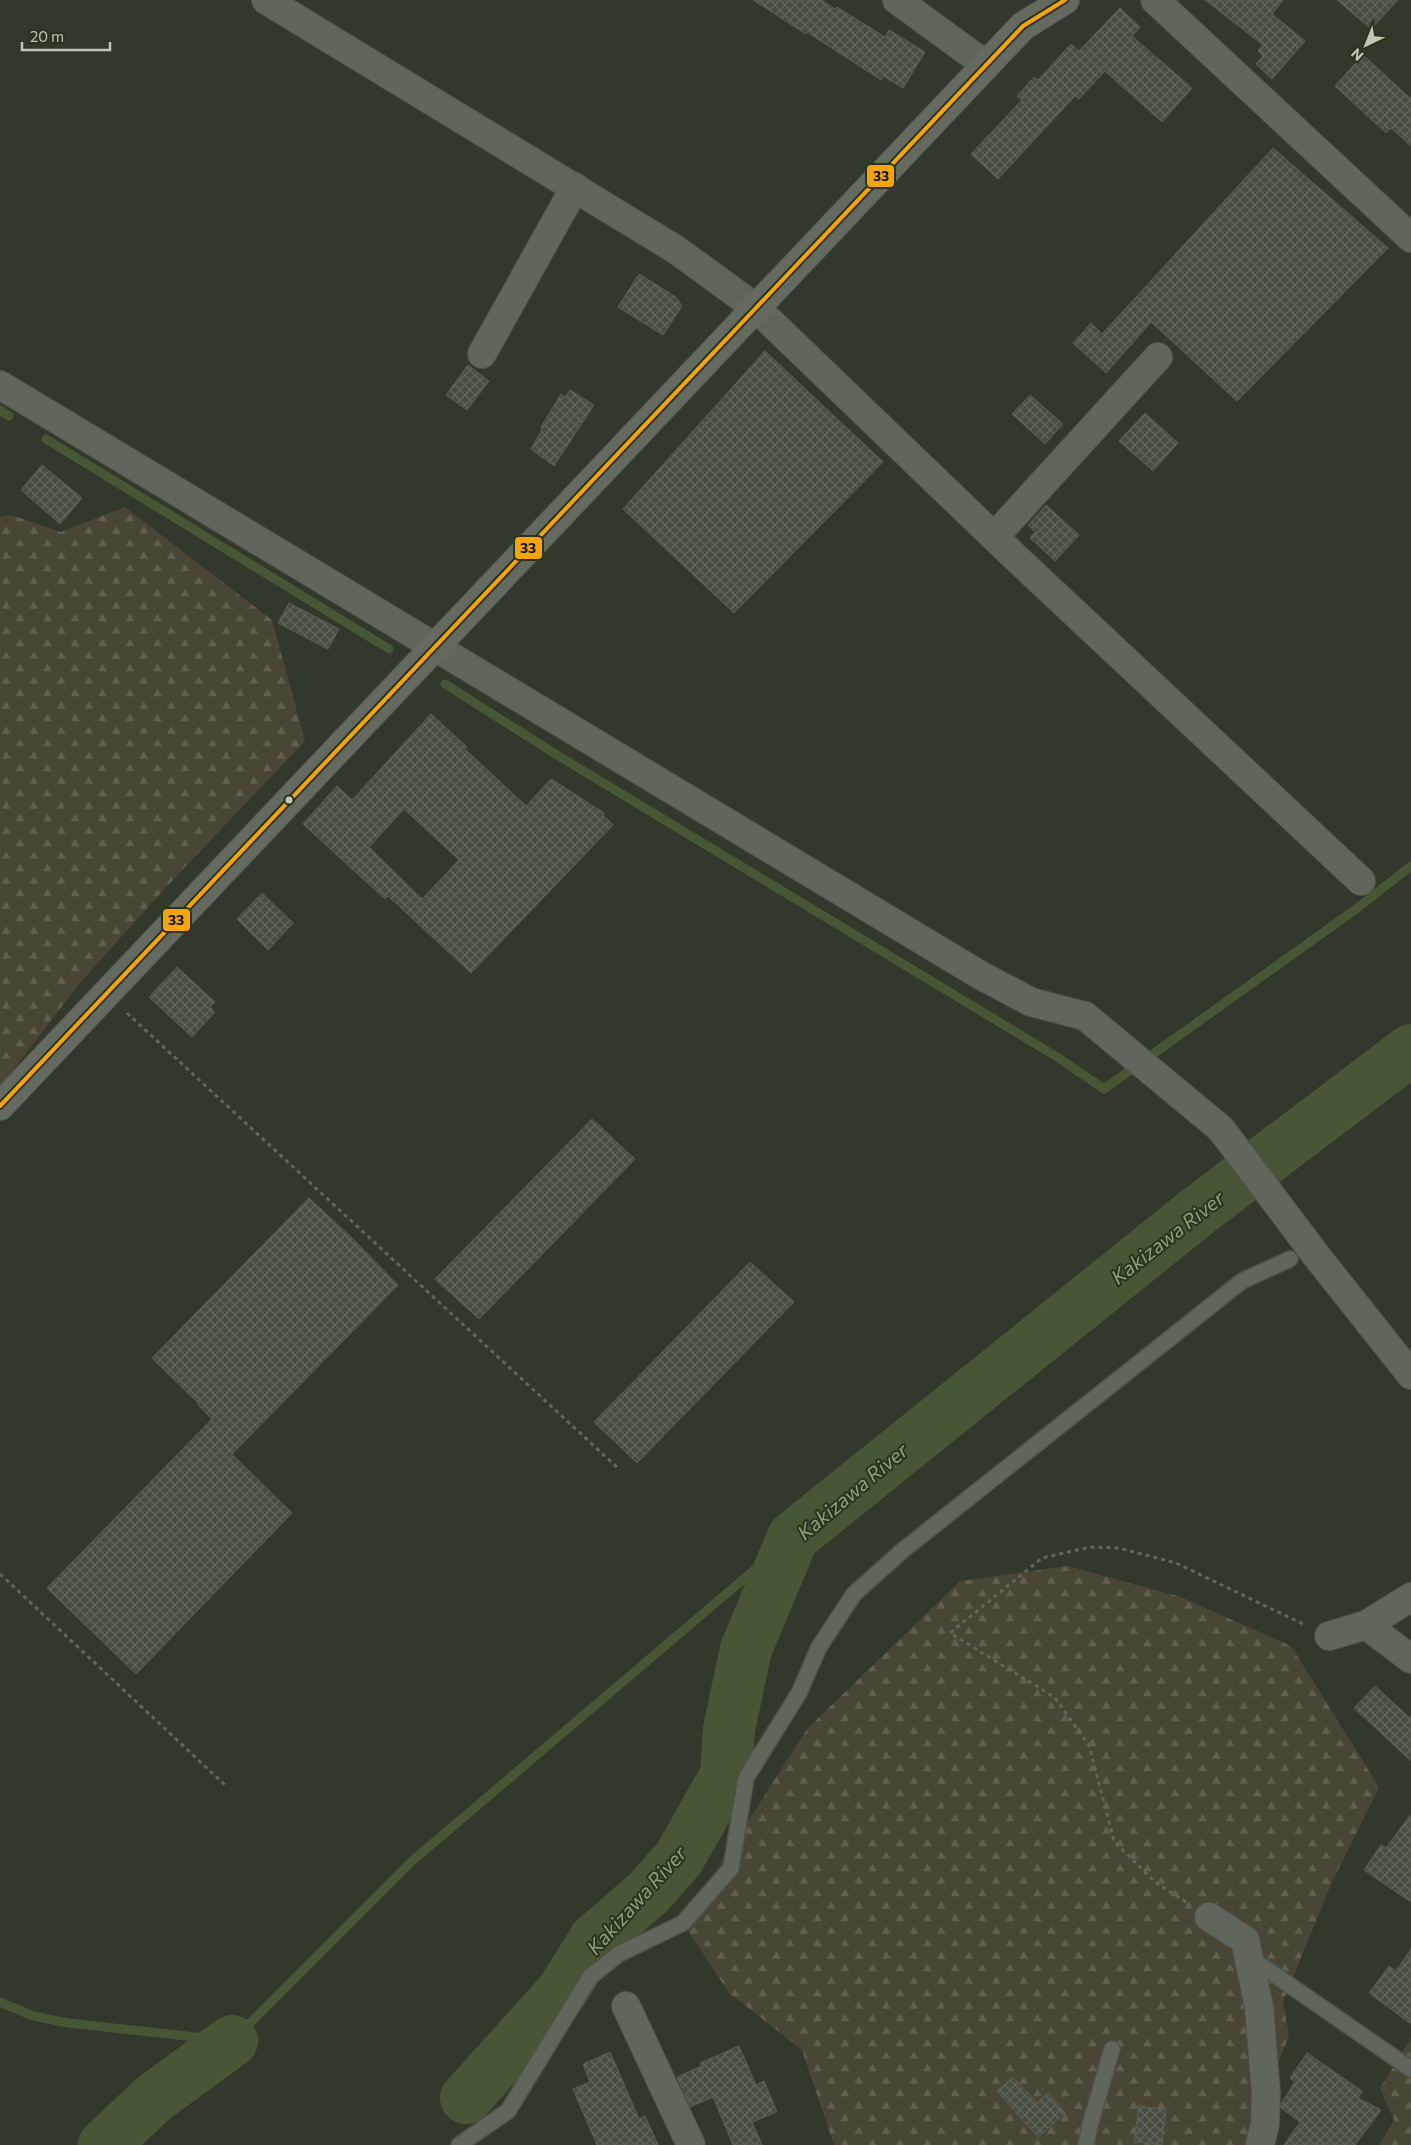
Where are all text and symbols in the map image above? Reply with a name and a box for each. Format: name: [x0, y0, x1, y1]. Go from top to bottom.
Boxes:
scale bar: [22, 20, 110, 52]
north arrow: [1341, 20, 1391, 70]
text: 20 m: [30, 27, 64, 45]
text: N: [1347, 45, 1366, 65]
line badge: 33: [866, 164, 895, 188]
text: 33: [873, 167, 889, 184]
line badge: 33: [514, 536, 543, 560]
text: 33: [520, 539, 536, 556]
unlabelled marker: [284, 795, 294, 805]
line badge: 33: [162, 908, 191, 932]
text: 33: [168, 911, 184, 928]
water label: Kakizawa River: [1106, 1185, 1229, 1289]
water label: Kakizawa River: [792, 1437, 913, 1544]
water label: Kakizawa River: [581, 1840, 691, 1959]

